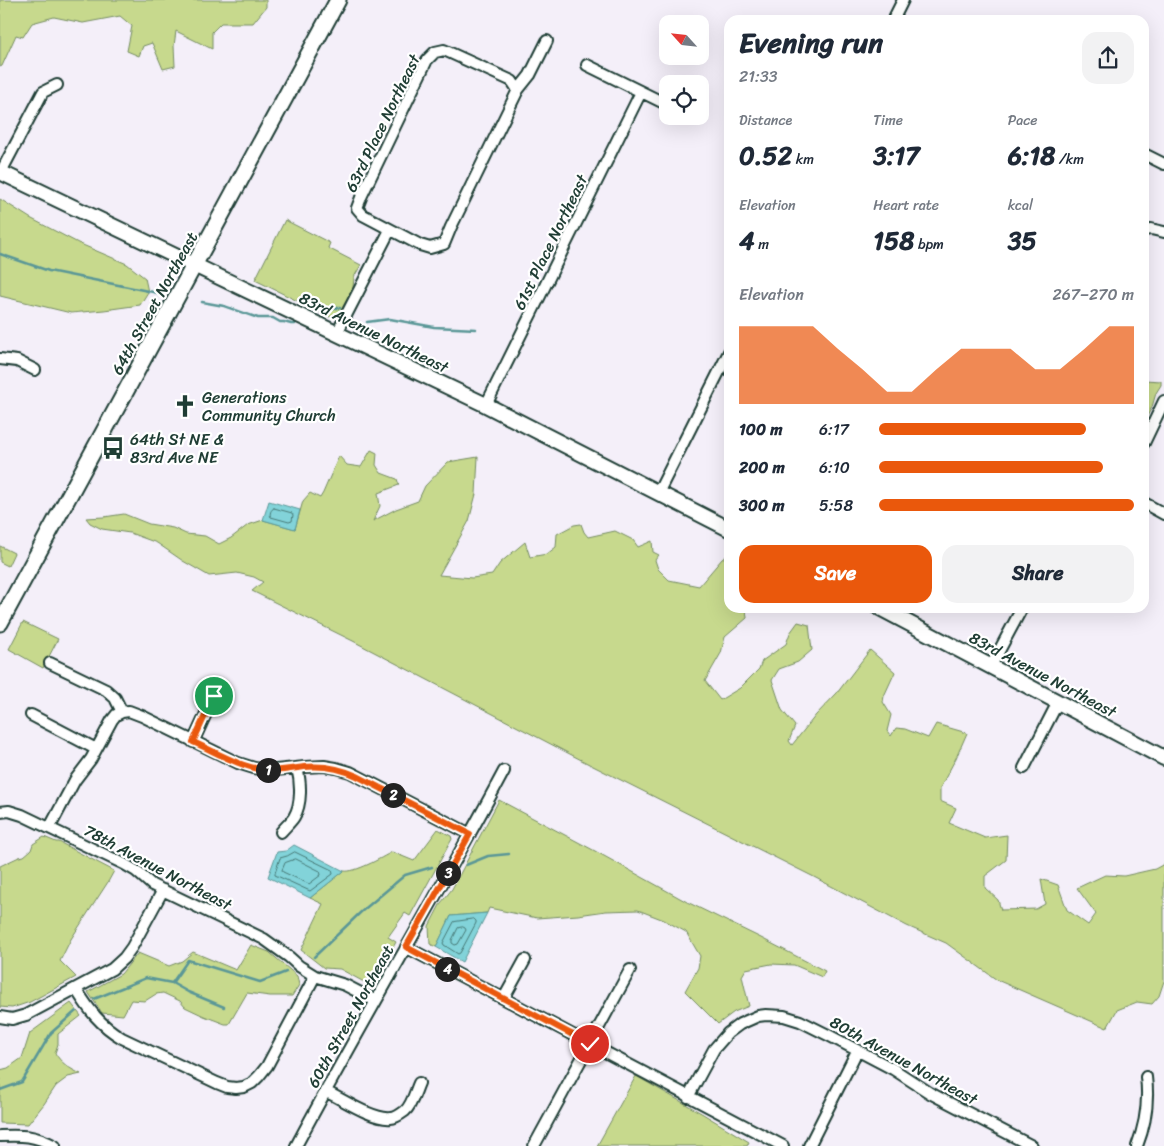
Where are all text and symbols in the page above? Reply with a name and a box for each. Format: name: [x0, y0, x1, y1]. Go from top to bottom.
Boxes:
north arrow: [659, 15, 709, 65]
map controls: [659, 15, 709, 125]
text: Evening run: [739, 18, 883, 67]
button: share: [1082, 32, 1134, 84]
street label: 63rd Place Northeast: [336, 49, 429, 197]
text: 21:33: [739, 62, 778, 91]
button: locate: [659, 75, 709, 125]
text: Distance: [739, 108, 792, 133]
text: Time: [873, 108, 903, 133]
text: Pace: [1008, 108, 1037, 133]
text: 0.52: [739, 133, 792, 178]
text: 3:17: [873, 133, 920, 178]
text: 6:18: [1008, 133, 1055, 178]
text: km: [792, 147, 814, 172]
text: /km: [1055, 147, 1084, 172]
street label: 61st Place Northeast: [505, 169, 596, 315]
text: Elevation: [739, 193, 796, 218]
text: Heart rate: [873, 193, 939, 218]
text: kcal: [1008, 193, 1033, 218]
text: 4: [739, 218, 755, 263]
text: 158: [873, 218, 914, 263]
text: 35: [1008, 218, 1037, 263]
street label: 64th Street Northeast: [103, 226, 206, 380]
text: m: [755, 232, 769, 257]
text: bpm: [914, 232, 944, 257]
text: Elevation: [739, 280, 804, 309]
text: 267–270 m: [1053, 280, 1134, 309]
street label: 83rd Avenue Northeast: [294, 284, 454, 382]
place label: Generations Community Church: [202, 383, 336, 430]
church icon: Generations Community Church: [172, 393, 198, 419]
text: 100 m: [739, 415, 783, 444]
text: 6:17: [819, 415, 849, 444]
place label: 64th St NE & 83rd Ave NE: [130, 425, 224, 472]
bus stop icon: 64th St NE & 83rd Ave NE: [100, 435, 126, 461]
text: 200 m: [739, 453, 785, 482]
text: 6:10: [819, 453, 850, 482]
text: 300 m: [739, 491, 784, 520]
text: 5:58: [819, 491, 853, 520]
button: Save: [739, 545, 932, 603]
button: Share: [942, 545, 1134, 603]
street label: 83rd Avenue Northeast: [964, 623, 1122, 726]
pin: [193, 675, 235, 717]
icon: arrive: [200, 682, 228, 710]
pin: 1: [256, 758, 280, 782]
text: 1: [265, 758, 272, 783]
pin: 2: [380, 782, 406, 808]
text: 2: [389, 783, 398, 808]
street label: 78th Avenue Northeast: [78, 816, 238, 919]
pin: 3: [436, 860, 460, 886]
text: 3: [445, 861, 452, 886]
street label: 60th Street Northeast: [299, 939, 402, 1093]
pin: 4: [434, 956, 460, 982]
text: 4: [443, 957, 452, 982]
street label: 80th Avenue Northeast: [824, 1008, 984, 1113]
pin: [569, 1023, 611, 1065]
icon: check: [576, 1030, 604, 1058]

